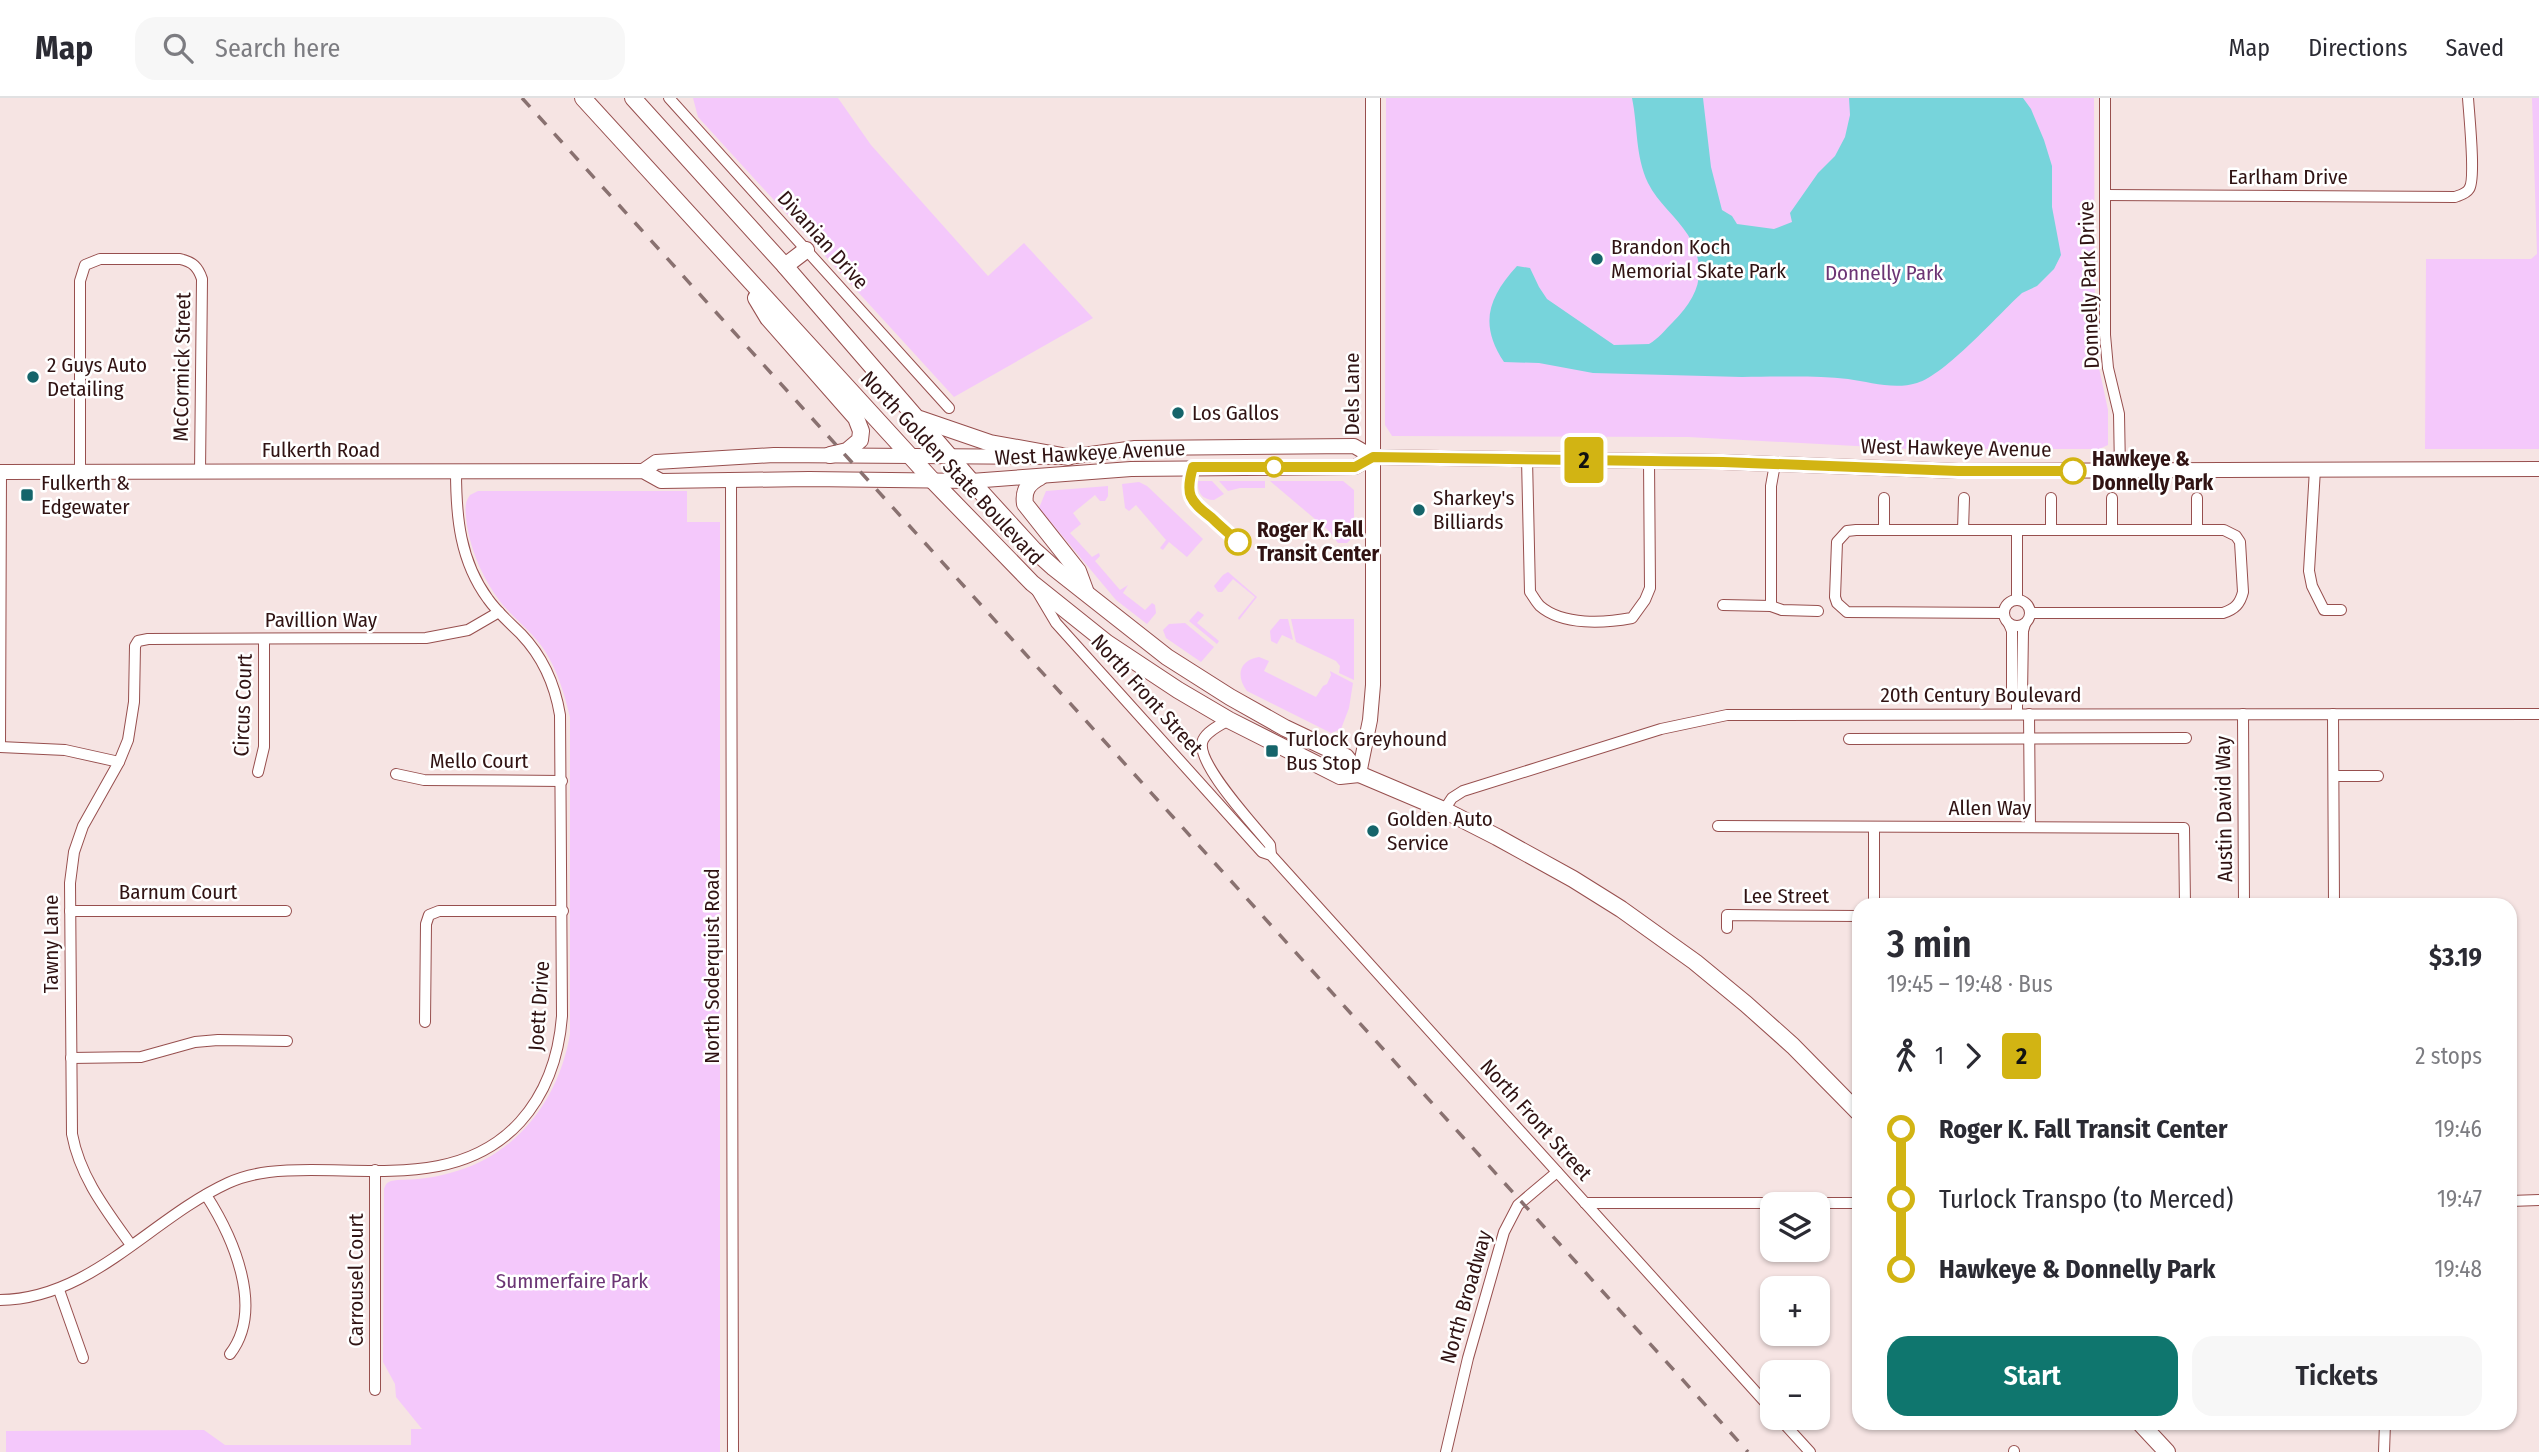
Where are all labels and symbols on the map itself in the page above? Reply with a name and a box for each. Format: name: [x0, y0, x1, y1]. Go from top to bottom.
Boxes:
street label: Earlham Drive: [2228, 164, 2348, 190]
street label: Divanian Drive: [772, 185, 874, 295]
street label: Donnelly Park Drive: [2073, 201, 2105, 369]
place label: Brandon Koch Memorial Skate Park: [1611, 234, 1786, 284]
marker: Brandon Koch Memorial Skate Park: [1589, 251, 1605, 267]
park label: Donnelly Park: [1825, 260, 1943, 286]
street label: McCormick Street: [168, 292, 196, 442]
place label: 2 Guys Auto Detailing: [47, 352, 147, 402]
street label: Dels Lane: [1339, 353, 1365, 435]
street label: North Golden State Boulevard: [855, 366, 1049, 570]
marker: 2 Guys Auto Detailing: [25, 369, 41, 385]
place label: Los Gallos: [1192, 400, 1279, 426]
marker: Los Gallos: [1170, 405, 1186, 421]
street label: West Hawkeye Avenue: [1860, 433, 2052, 463]
street label: West Hawkeye Avenue: [994, 435, 1186, 471]
street label: Fulkerth Road: [262, 437, 380, 463]
line badge: 2: [1561, 437, 1607, 483]
place label: Hawkeye & Donnelly Park: [2092, 446, 2214, 496]
unlabelled marker: [1264, 457, 1284, 477]
marker: Hawkeye & Donnelly Park: [2060, 458, 2086, 484]
place label: Fulkerth & Edgewater: [41, 470, 130, 520]
place label: Sharkey's Billiards: [1433, 485, 1514, 535]
marker: Fulkerth & Edgewater: [19, 487, 35, 503]
marker: Sharkey's Billiards: [1411, 502, 1427, 518]
place label: Roger K. Fall Transit Center: [1257, 517, 1379, 567]
marker: Roger K. Fall Transit Center: [1225, 529, 1251, 555]
street label: Pavillion Way: [265, 607, 378, 633]
street label: North Front Street: [1086, 629, 1209, 761]
street label: Circus Court: [228, 653, 258, 757]
street label: 20th Century Boulevard: [1881, 682, 2081, 708]
place label: Turlock Greyhound Bus Stop: [1286, 726, 1447, 776]
street label: Austin David Way: [2210, 735, 2238, 882]
marker: Turlock Greyhound Bus Stop: [1264, 743, 1280, 759]
street label: Mello Court: [430, 748, 528, 774]
street label: Allen Way: [1949, 795, 2032, 821]
place label: Golden Auto Service: [1387, 806, 1493, 856]
marker: Golden Auto Service: [1365, 823, 1381, 839]
street label: North Soderquist Road: [699, 868, 725, 1064]
street label: Barnum Court: [119, 879, 237, 905]
street label: Lee Street: [1743, 883, 1829, 909]
street label: Tawny Lane: [38, 895, 64, 993]
street label: Joett Drive: [523, 960, 555, 1052]
street label: North Front Street: [1475, 1054, 1598, 1186]
street label: Carrousel Court: [343, 1213, 369, 1347]
street label: North Broadway: [1435, 1227, 1498, 1367]
park label: Summerfaire Park: [496, 1268, 648, 1294]

